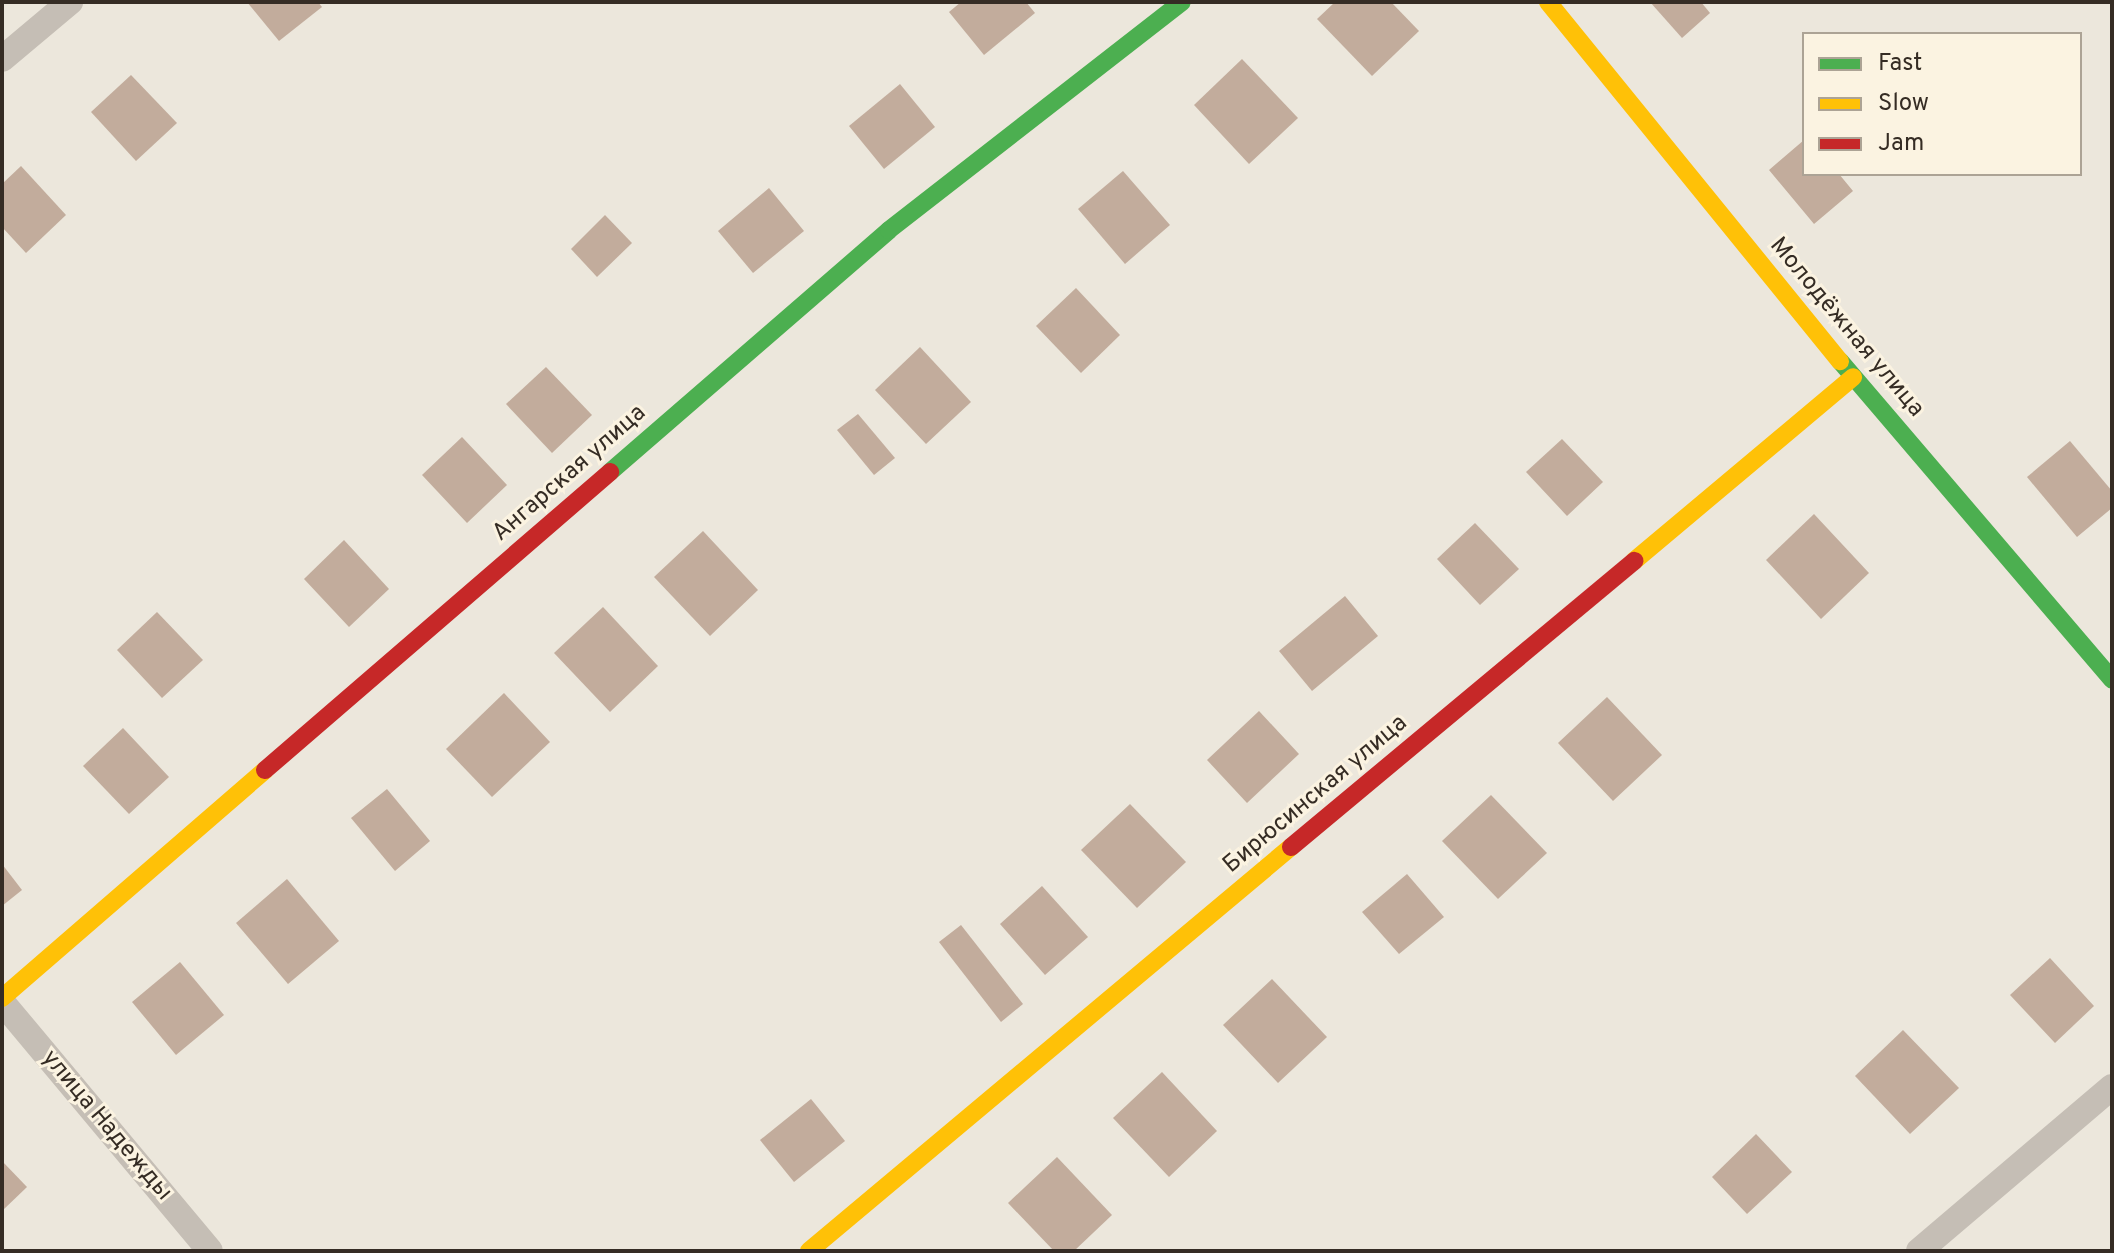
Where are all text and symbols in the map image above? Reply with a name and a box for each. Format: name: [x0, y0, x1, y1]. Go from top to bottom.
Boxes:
legend: [1802, 32, 2082, 176]
text: Fast: [1878, 49, 1922, 79]
text: Slow: [1878, 89, 1929, 119]
text: Jam: [1878, 129, 1924, 159]
street label: Молодёжная улица: [1763, 232, 1929, 424]
street label: Ангарская улица: [487, 399, 653, 549]
street label: Бирюсинская улица: [1218, 710, 1414, 880]
street label: улица Надежды: [35, 1045, 177, 1207]

